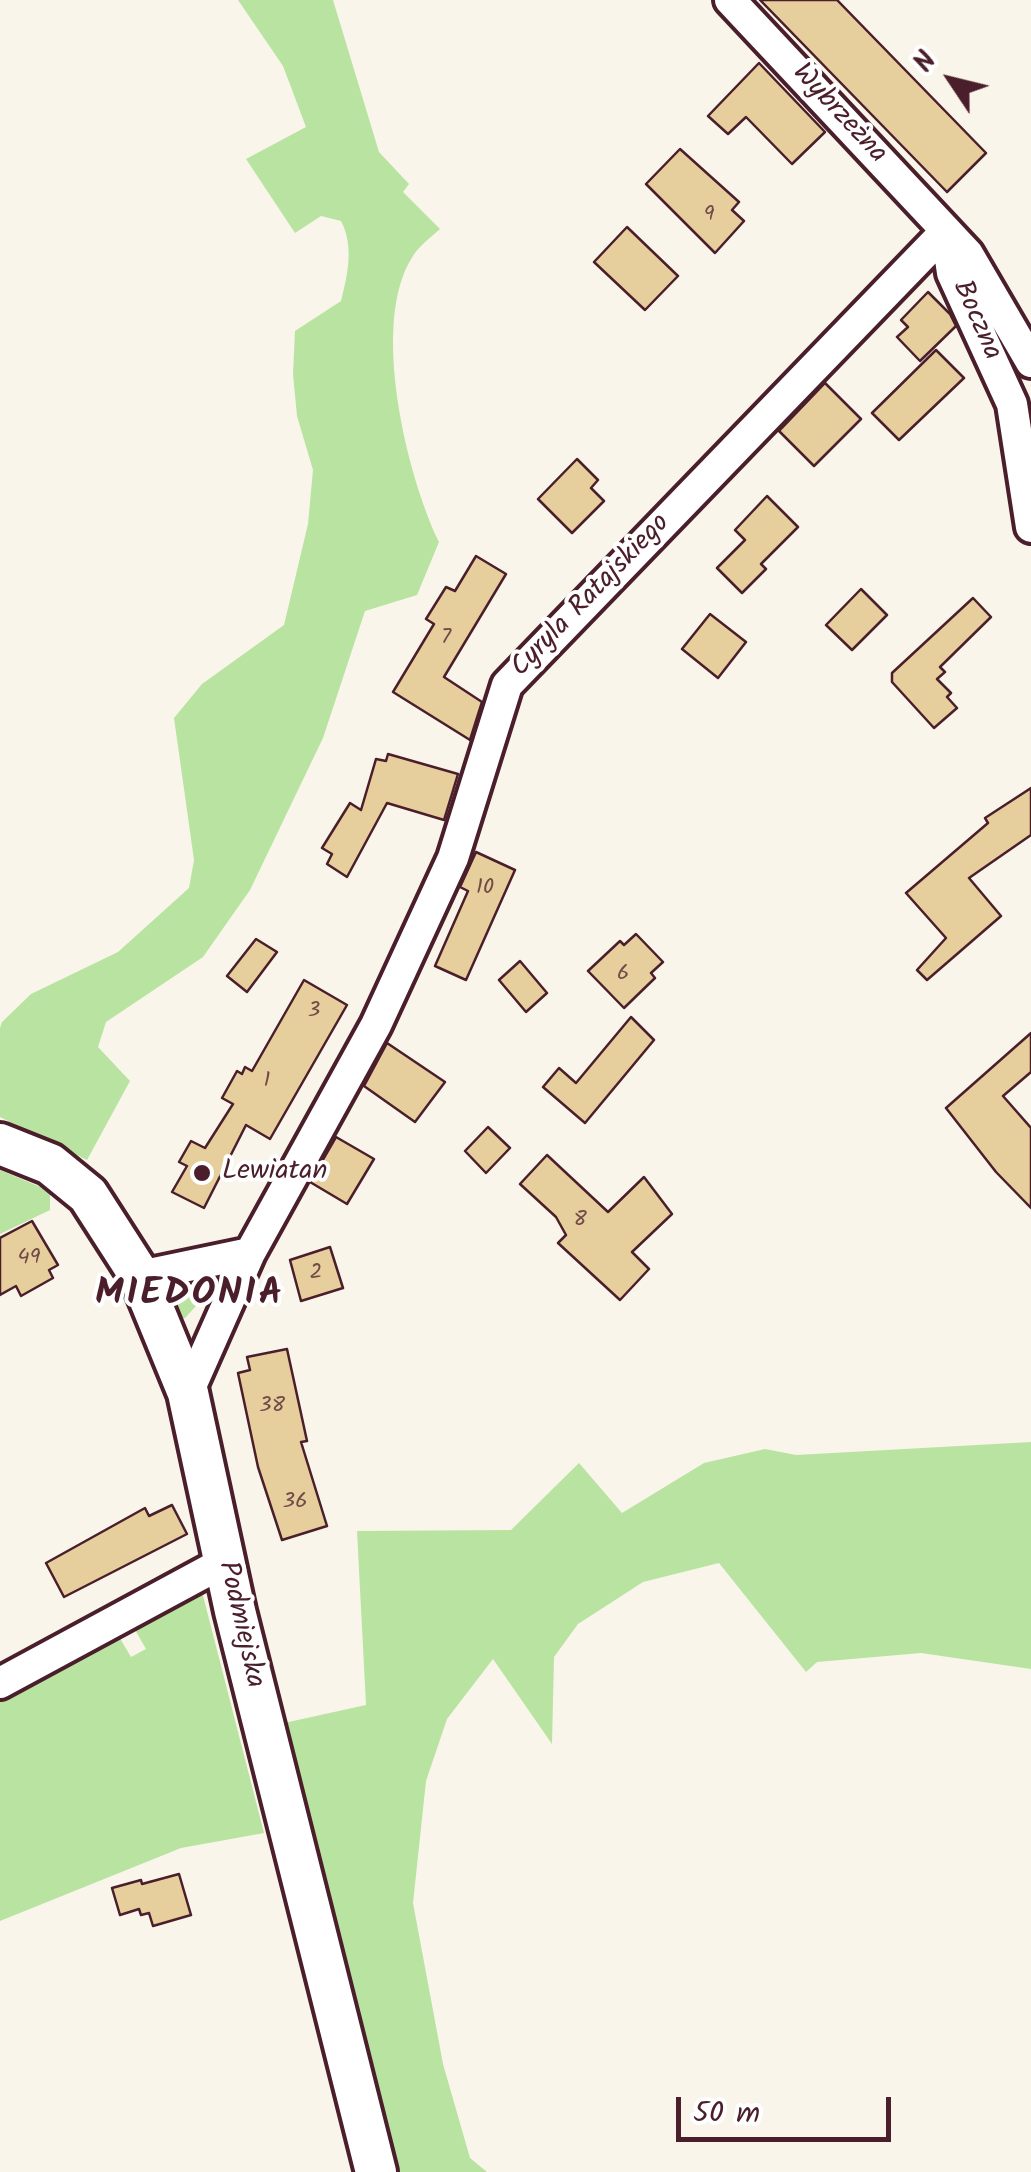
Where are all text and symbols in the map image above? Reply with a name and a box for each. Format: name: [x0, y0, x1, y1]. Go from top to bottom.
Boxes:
north arrow: [901, 30, 1001, 130]
text: N: [903, 42, 950, 83]
street label: Wybrzeżna: [783, 58, 893, 172]
house number: 9: [704, 203, 714, 229]
street label: Boczna: [943, 276, 1007, 366]
street label: Cyryla Ratajskiego: [505, 508, 679, 686]
house number: 7: [441, 626, 451, 652]
house number: 10: [476, 876, 494, 902]
house number: 6: [617, 962, 629, 988]
house number: 3: [308, 999, 320, 1025]
house number: 1: [264, 1069, 270, 1095]
place label: Lewiatan: [222, 1156, 327, 1190]
marker: Lewiatan: [191, 1162, 213, 1184]
house number: 8: [573, 1208, 587, 1234]
house number: 49: [18, 1246, 40, 1272]
house number: 2: [310, 1261, 322, 1287]
district label: MIEDONIA: [95, 1275, 285, 1321]
house number: 38: [259, 1394, 285, 1420]
house number: 36: [283, 1490, 307, 1516]
street label: Podmiejska: [208, 1559, 270, 1691]
scale bar: [681, 2077, 896, 2139]
text: 50 m: [693, 2090, 760, 2138]

